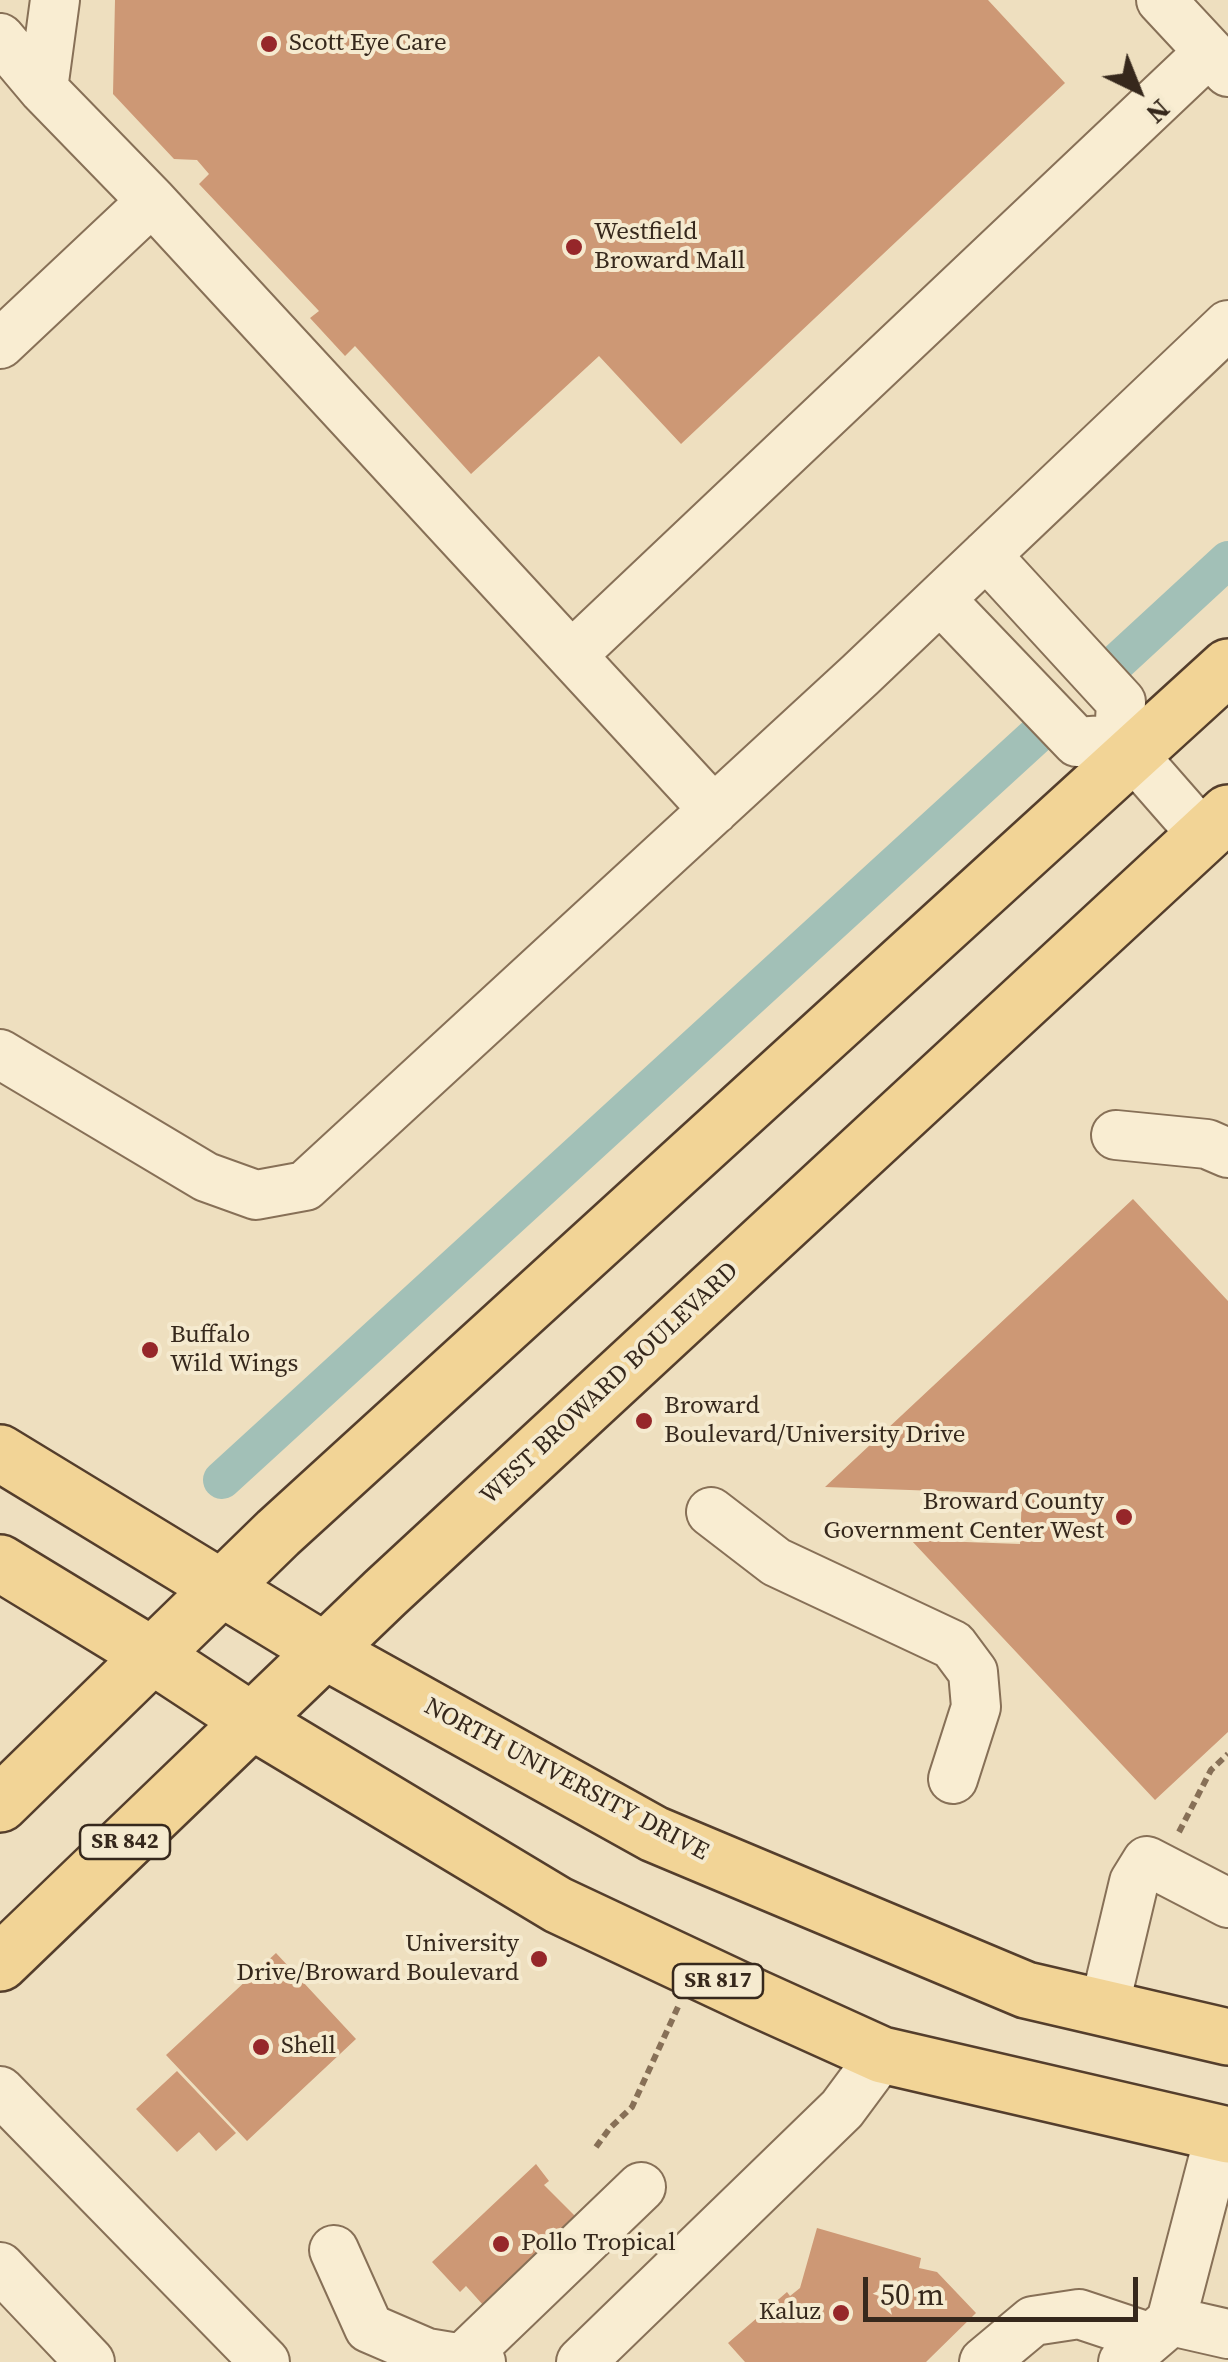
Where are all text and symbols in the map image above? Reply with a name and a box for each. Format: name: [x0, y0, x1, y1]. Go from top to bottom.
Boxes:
place label: Scott Eye Care: [289, 29, 447, 59]
marker: Scott Eye Care: [258, 33, 280, 55]
north arrow: [1088, 40, 1188, 140]
text: N: [1138, 91, 1179, 133]
place label: Westfield Broward Mall: [594, 218, 745, 277]
marker: Westfield Broward Mall: [563, 236, 585, 258]
street label: WEST BROWARD BOULEVARD: [475, 1257, 745, 1511]
place label: Buffalo Wild Wings: [170, 1321, 298, 1380]
marker: Buffalo Wild Wings: [139, 1339, 161, 1361]
place label: Broward Boulevard/University Drive: [664, 1392, 965, 1451]
marker: Broward Boulevard/University Drive: [633, 1410, 655, 1432]
place label: Broward County Government Center West: [824, 1488, 1104, 1547]
marker: Broward County Government Center West: [1113, 1506, 1135, 1528]
street label: NORTH UNIVERSITY DRIVE: [419, 1692, 713, 1868]
road number: SR 842: [80, 1825, 170, 1859]
place label: University Drive/Broward Boulevard: [236, 1930, 519, 1989]
marker: University Drive/Broward Boulevard: [528, 1948, 550, 1970]
road number: SR 817: [673, 1964, 763, 1998]
place label: Shell: [281, 2032, 336, 2062]
marker: Shell: [250, 2036, 272, 2058]
place label: Pollo Tropical: [521, 2229, 676, 2259]
marker: Pollo Tropical: [490, 2233, 512, 2255]
scale bar: [868, 2257, 1143, 2319]
text: 50 m: [880, 2274, 944, 2315]
place label: Kaluz: [759, 2298, 821, 2328]
marker: Kaluz: [830, 2302, 852, 2324]

